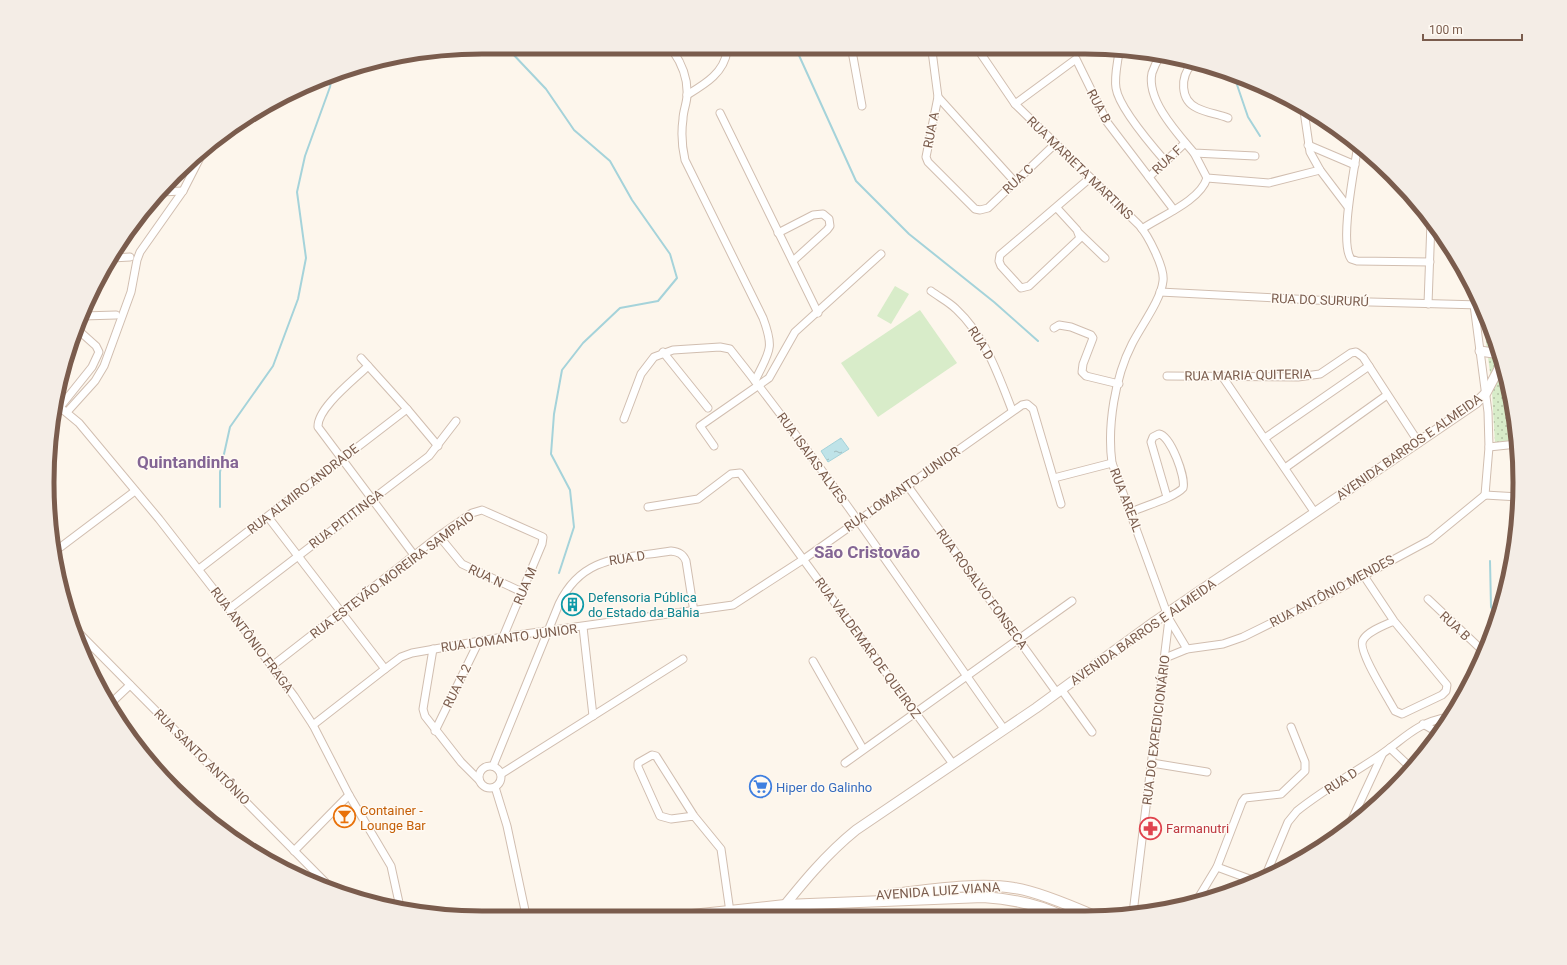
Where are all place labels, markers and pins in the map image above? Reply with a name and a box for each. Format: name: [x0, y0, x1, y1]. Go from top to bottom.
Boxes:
place label: Defensoria Pública do Estado da Bahia: [588, 590, 700, 620]
building icon: Defensoria Pública do Estado da Bahia: [559, 591, 585, 617]
supermarket icon: Hiper do Galinho: [748, 774, 774, 800]
place label: Hiper do Galinho: [776, 780, 872, 795]
place label: Container - Lounge Bar: [360, 803, 426, 833]
bar icon: Container - Lounge Bar: [332, 804, 358, 830]
pharmacy icon: Farmanutri: [1137, 815, 1163, 841]
place label: Farmanutri: [1166, 821, 1229, 836]

